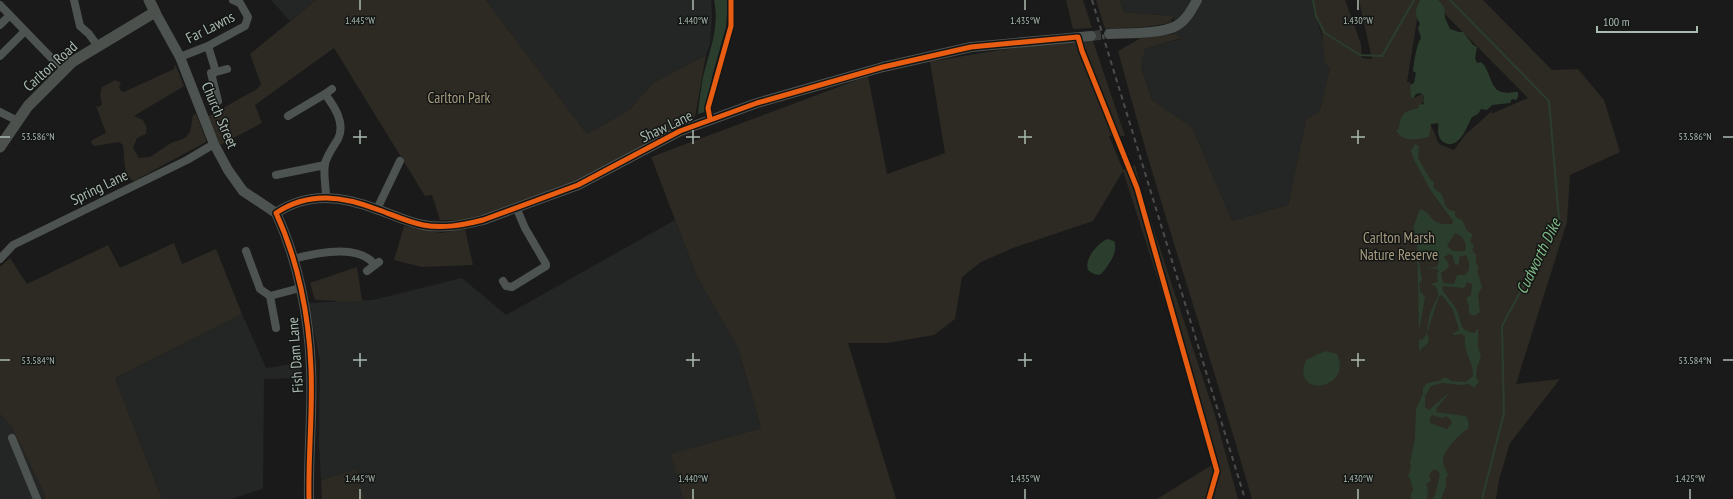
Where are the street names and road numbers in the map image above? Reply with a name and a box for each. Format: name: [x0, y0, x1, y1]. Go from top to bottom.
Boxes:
street label: Far Lawns: [183, 7, 237, 47]
street label: Carlton Road: [19, 37, 81, 95]
street label: Church Street: [198, 79, 242, 151]
street label: Shaw Lane: [637, 106, 695, 146]
street label: Spring Lane: [67, 165, 131, 209]
street label: Fish Dam Lane: [283, 316, 307, 394]

